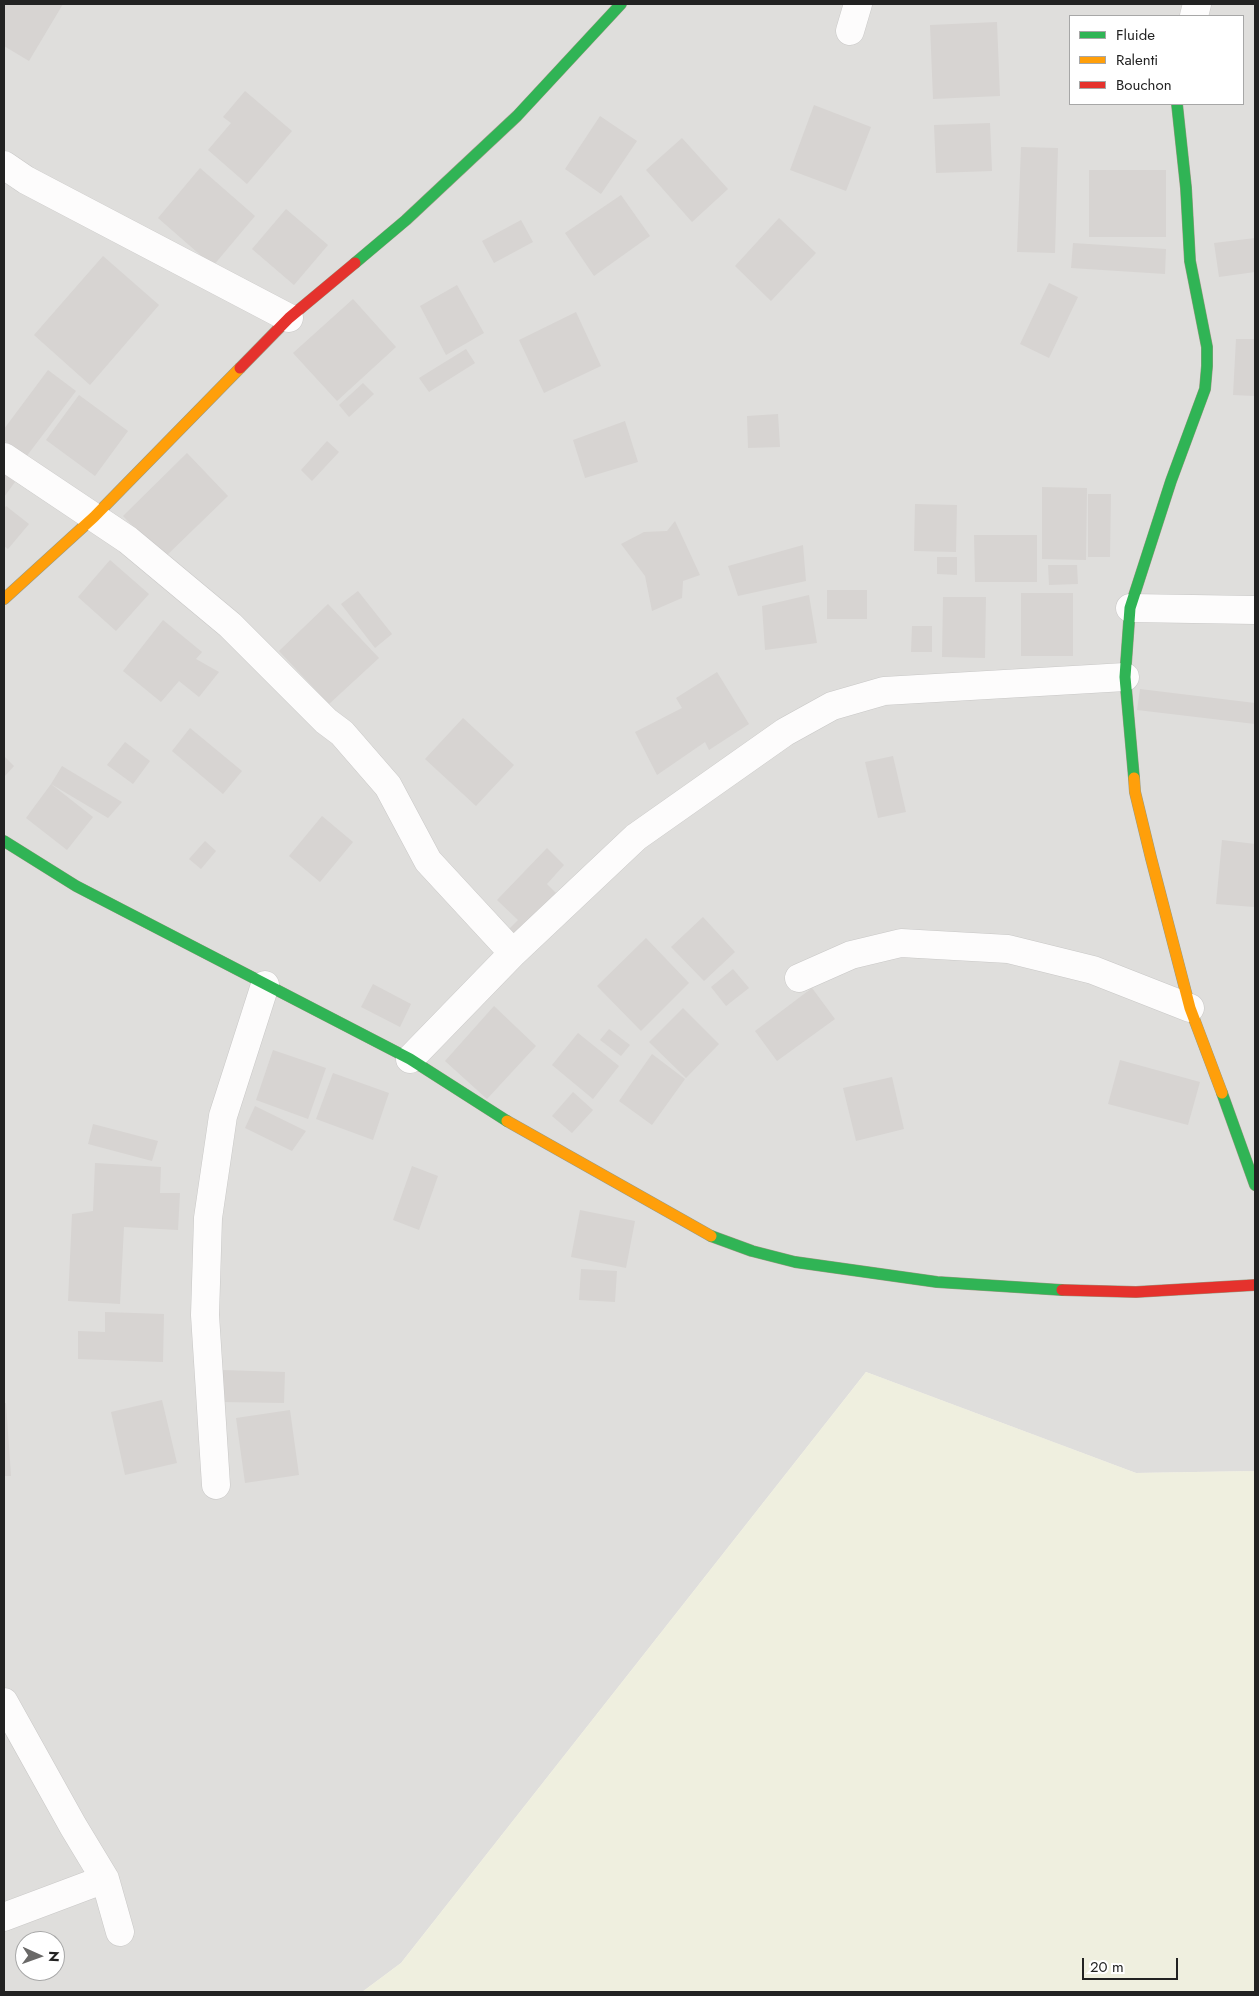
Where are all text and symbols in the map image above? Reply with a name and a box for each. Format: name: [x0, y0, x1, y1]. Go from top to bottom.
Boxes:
legend: [1069, 15, 1244, 105]
text: Fluide: [1116, 24, 1155, 46]
text: Ralenti: [1116, 49, 1158, 71]
text: Bouchon: [1116, 74, 1172, 96]
north arrow: [15, 1931, 65, 1981]
scale bar: [1084, 1948, 1180, 1980]
text: N: [44, 1951, 64, 1962]
text: 20 m: [1090, 1956, 1124, 1978]

